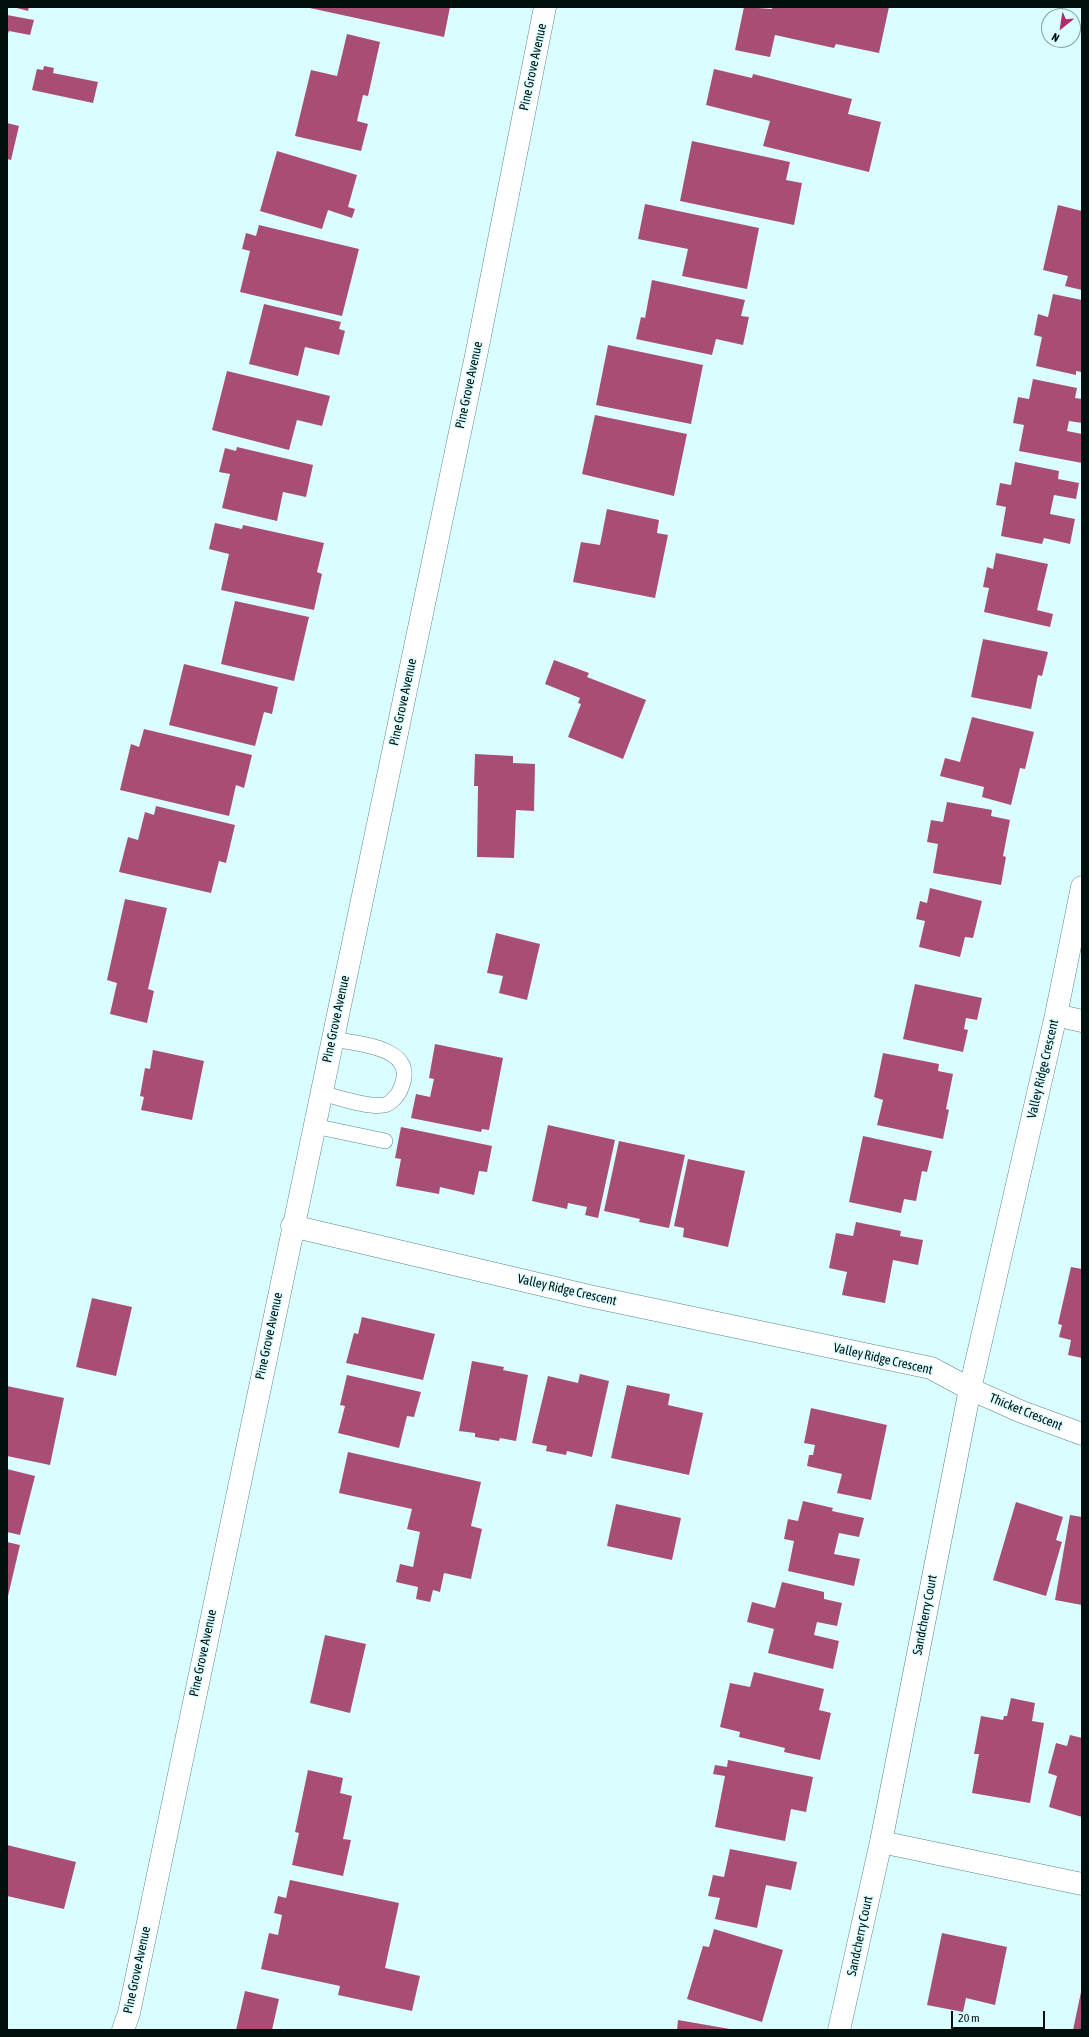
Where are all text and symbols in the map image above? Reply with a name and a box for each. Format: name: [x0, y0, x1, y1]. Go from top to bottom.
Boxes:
north arrow: [1041, 8, 1081, 48]
street label: Pine Grove Avenue: [516, 22, 550, 112]
text: N: [1050, 31, 1061, 44]
street label: Pine Grove Avenue: [452, 340, 486, 430]
street label: Pine Grove Avenue: [386, 657, 420, 747]
street label: Pine Grove Avenue: [319, 974, 353, 1064]
street label: Valley Ridge Crescent: [1024, 1018, 1062, 1120]
street label: Valley Ridge Crescent: [516, 1271, 618, 1309]
street label: Pine Grove Avenue: [252, 1291, 286, 1381]
street label: Valley Ridge Crescent: [832, 1340, 934, 1378]
street label: Thicket Crescent: [987, 1390, 1065, 1434]
street label: Sandcherry Court: [910, 1574, 940, 1656]
street label: Pine Grove Avenue: [186, 1608, 220, 1698]
street label: Sandcherry Court: [844, 1895, 876, 1977]
street label: Pine Grove Avenue: [120, 1925, 154, 2015]
scale bar: [953, 2003, 1047, 2029]
text: 20 m: [958, 2011, 980, 2025]

